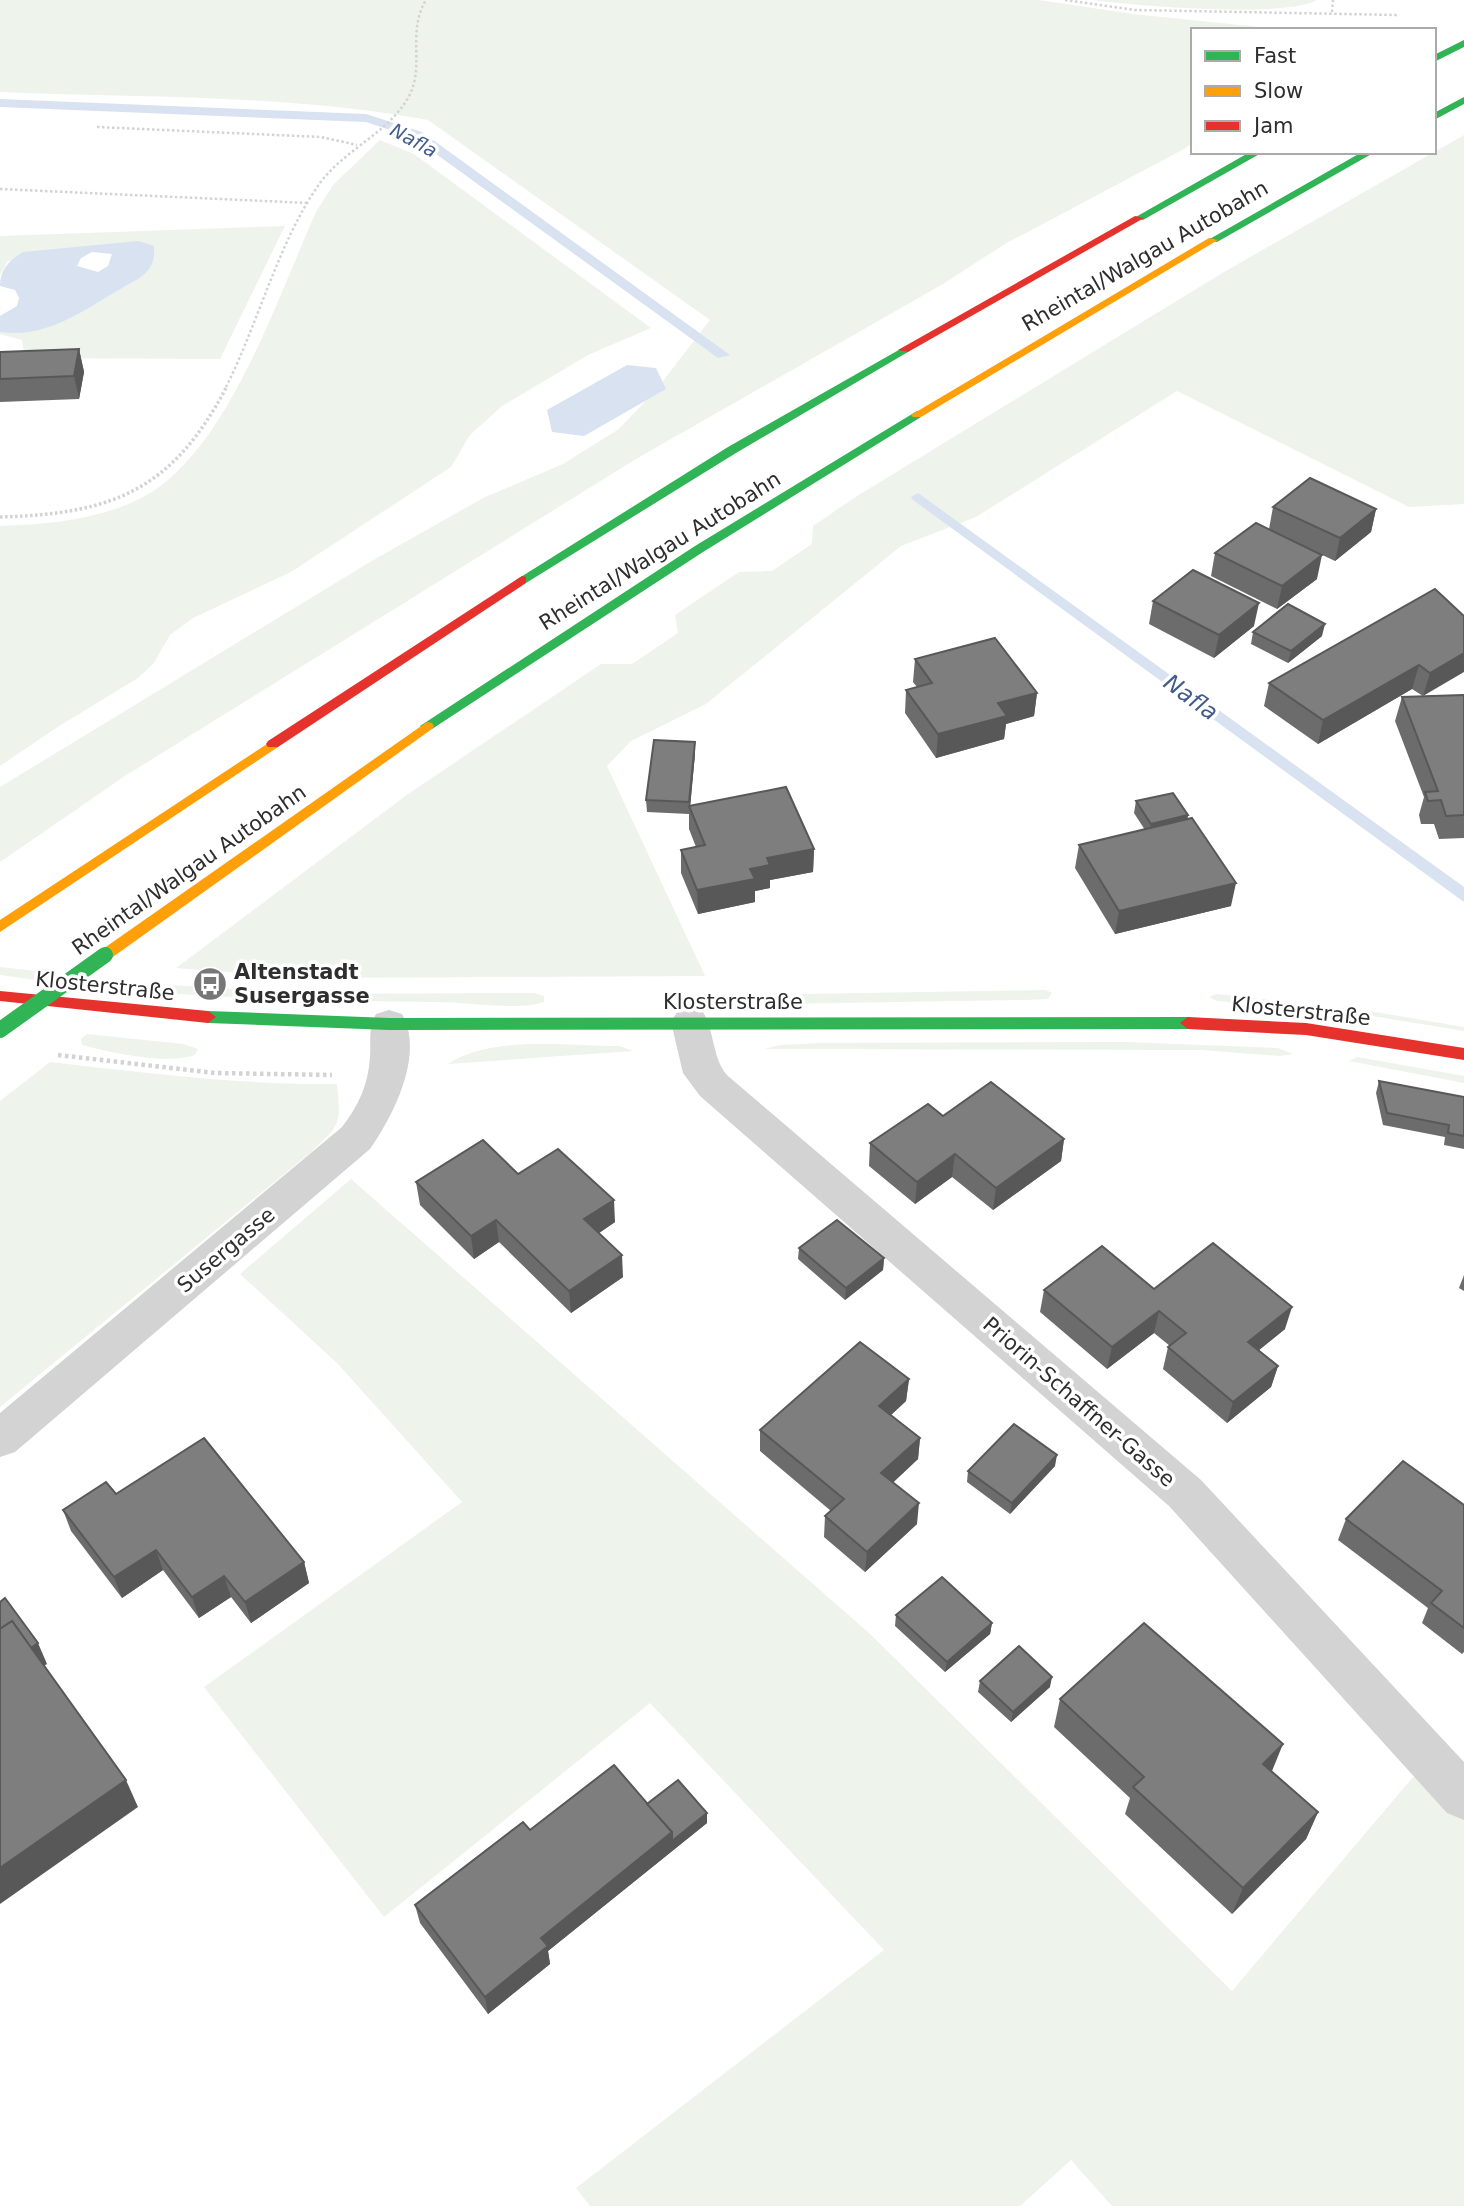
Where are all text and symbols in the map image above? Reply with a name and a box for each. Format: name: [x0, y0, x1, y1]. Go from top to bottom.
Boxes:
legend: [1191, 28, 1436, 154]
text: Fast: [1254, 44, 1296, 68]
text: Slow: [1254, 79, 1303, 103]
text: Jam: [1252, 114, 1294, 138]
water label: Nafla: [387, 118, 441, 162]
street label: Rheintal/Walgau Autobahn: [1018, 176, 1272, 336]
street label: Rheintal/Walgau Autobahn: [535, 467, 785, 635]
water label: Nafla: [1159, 669, 1223, 725]
street label: Rheintal/Walgau Autobahn: [67, 780, 311, 960]
place label: Altenstadt Susergasse: [234, 960, 370, 1008]
bus stop icon: Altenstadt Susergasse: [191, 965, 229, 1003]
street label: Klosterstraße: [34, 967, 176, 1005]
street label: Klosterstraße: [663, 990, 803, 1014]
street label: Klosterstraße: [1230, 992, 1372, 1030]
street label: Susergasse: [172, 1202, 280, 1298]
street label: Priorin-Schaffner-Gasse: [978, 1312, 1180, 1492]

